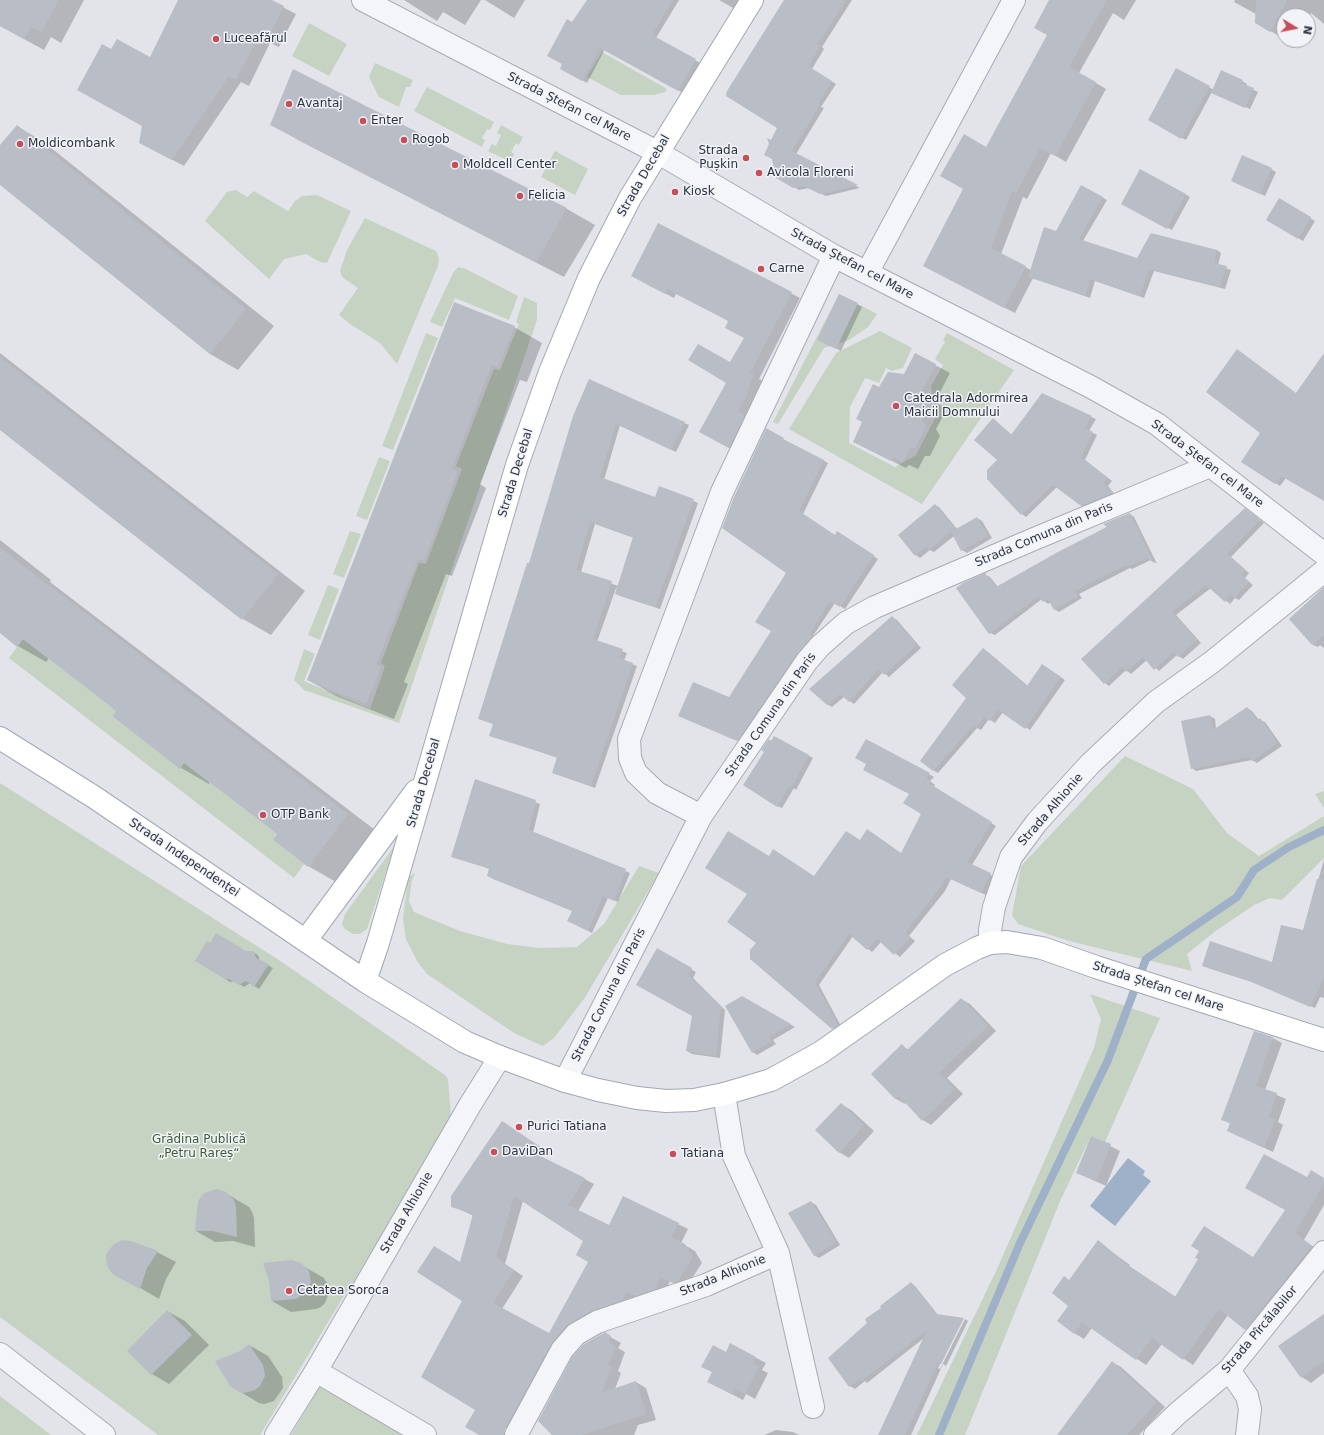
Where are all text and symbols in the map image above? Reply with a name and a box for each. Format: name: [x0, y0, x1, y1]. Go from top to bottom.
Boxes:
north arrow: [1276, 8, 1316, 48]
text: N: [1300, 24, 1315, 36]
place label: Luceafărul: [224, 32, 287, 46]
marker: Luceafărul: [211, 34, 221, 44]
street label: Strada Ștefan cel Mare: [505, 69, 633, 145]
place label: Аvantaj: [297, 97, 343, 111]
marker: Аvantaj: [284, 99, 294, 109]
place label: Enter: [371, 114, 403, 128]
marker: Enter: [358, 116, 368, 126]
street label: Strada Decebal: [615, 132, 673, 220]
place label: Rogob: [412, 133, 450, 147]
marker: Rogob: [399, 135, 409, 145]
place label: Moldicombank: [28, 137, 115, 151]
marker: Moldicombank: [15, 139, 25, 149]
place label: Strada Pușkin: [698, 144, 738, 172]
marker: Strada Pușkin: [741, 153, 751, 163]
place label: Moldcell Center: [463, 158, 556, 172]
marker: Moldcell Center: [450, 160, 460, 170]
place label: Avicola Floreni: [767, 166, 854, 180]
marker: Avicola Floreni: [754, 168, 764, 178]
place label: Kiosk: [683, 185, 715, 199]
marker: Kiosk: [670, 187, 680, 197]
place label: Felicia: [528, 189, 566, 203]
marker: Felicia: [515, 191, 525, 201]
street label: Strada Ștefan cel Mare: [788, 225, 916, 303]
place label: Carne: [769, 262, 804, 276]
marker: Carne: [756, 264, 766, 274]
place label: Catedrala Adormirea Maicii Domnului: [904, 392, 1028, 420]
marker: Catedrala Adormirea Maicii Domnului: [891, 401, 901, 411]
street label: Strada Ștefan cel Mare: [1148, 417, 1266, 511]
street label: Strada Decebal: [496, 427, 536, 519]
street label: Strada Comuna din Paris: [973, 499, 1115, 571]
street label: Strada Comuna din Paris: [723, 650, 819, 780]
street label: Strada Decebal: [404, 737, 444, 829]
street label: Strada Alhionie: [1016, 771, 1086, 849]
place label: OTP Bank: [271, 808, 329, 822]
marker: OTP Bank: [258, 810, 268, 820]
street label: Strada Independenței: [126, 816, 242, 900]
street label: Strada Comuna din Paris: [569, 926, 649, 1064]
street label: Strada Ștefan cel Mare: [1091, 959, 1225, 1015]
place label: Purici Tatiana: [527, 1120, 607, 1134]
marker: Purici Tatiana: [514, 1122, 524, 1132]
park label: Grădina Publică „Petru Rareș“: [152, 1133, 246, 1161]
place label: DaviDan: [502, 1145, 553, 1159]
marker: DaviDan: [489, 1147, 499, 1157]
place label: Tatiana: [681, 1147, 724, 1161]
marker: Tatiana: [668, 1149, 678, 1159]
street label: Strada Alhionie: [378, 1170, 436, 1256]
street label: Strada Alhionie: [678, 1252, 768, 1300]
street label: Strada Pîrcălabilor: [1219, 1283, 1301, 1377]
place label: Cetatea Soroca: [297, 1284, 389, 1298]
marker: Cetatea Soroca: [284, 1286, 294, 1296]

